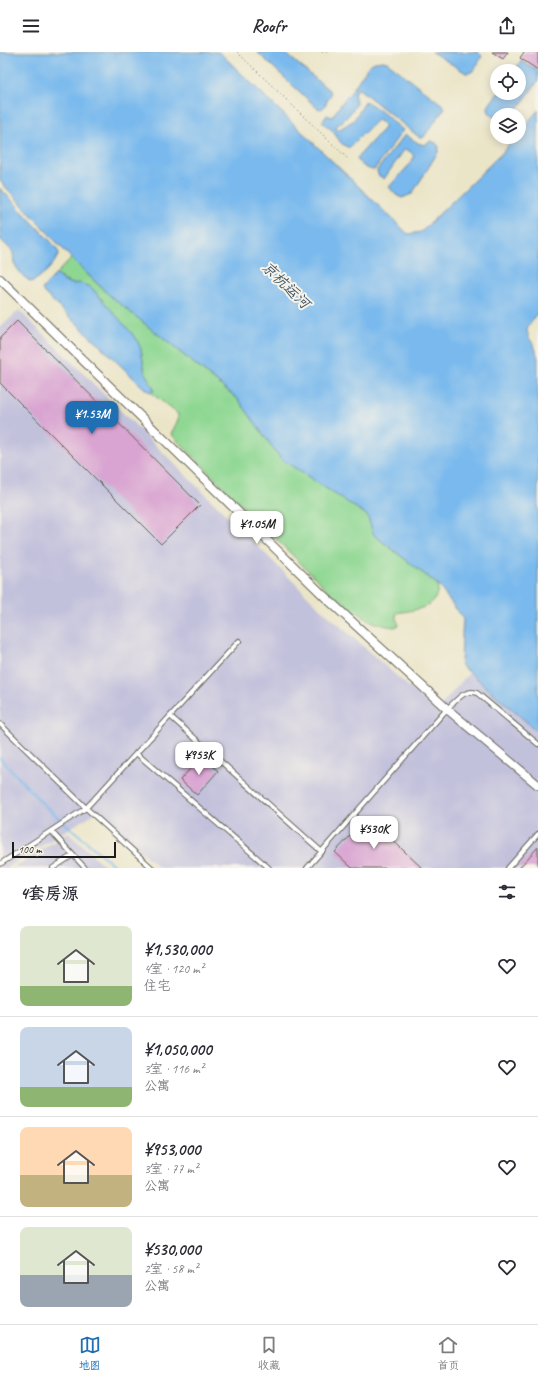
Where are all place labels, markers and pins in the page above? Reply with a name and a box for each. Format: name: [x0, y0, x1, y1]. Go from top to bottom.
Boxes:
pin: ¥1.53M: [59, 401, 125, 435]
pin: ¥1.05M: [224, 511, 290, 545]
pin: ¥953K: [171, 742, 227, 776]
pin: ¥530K: [346, 816, 402, 850]

